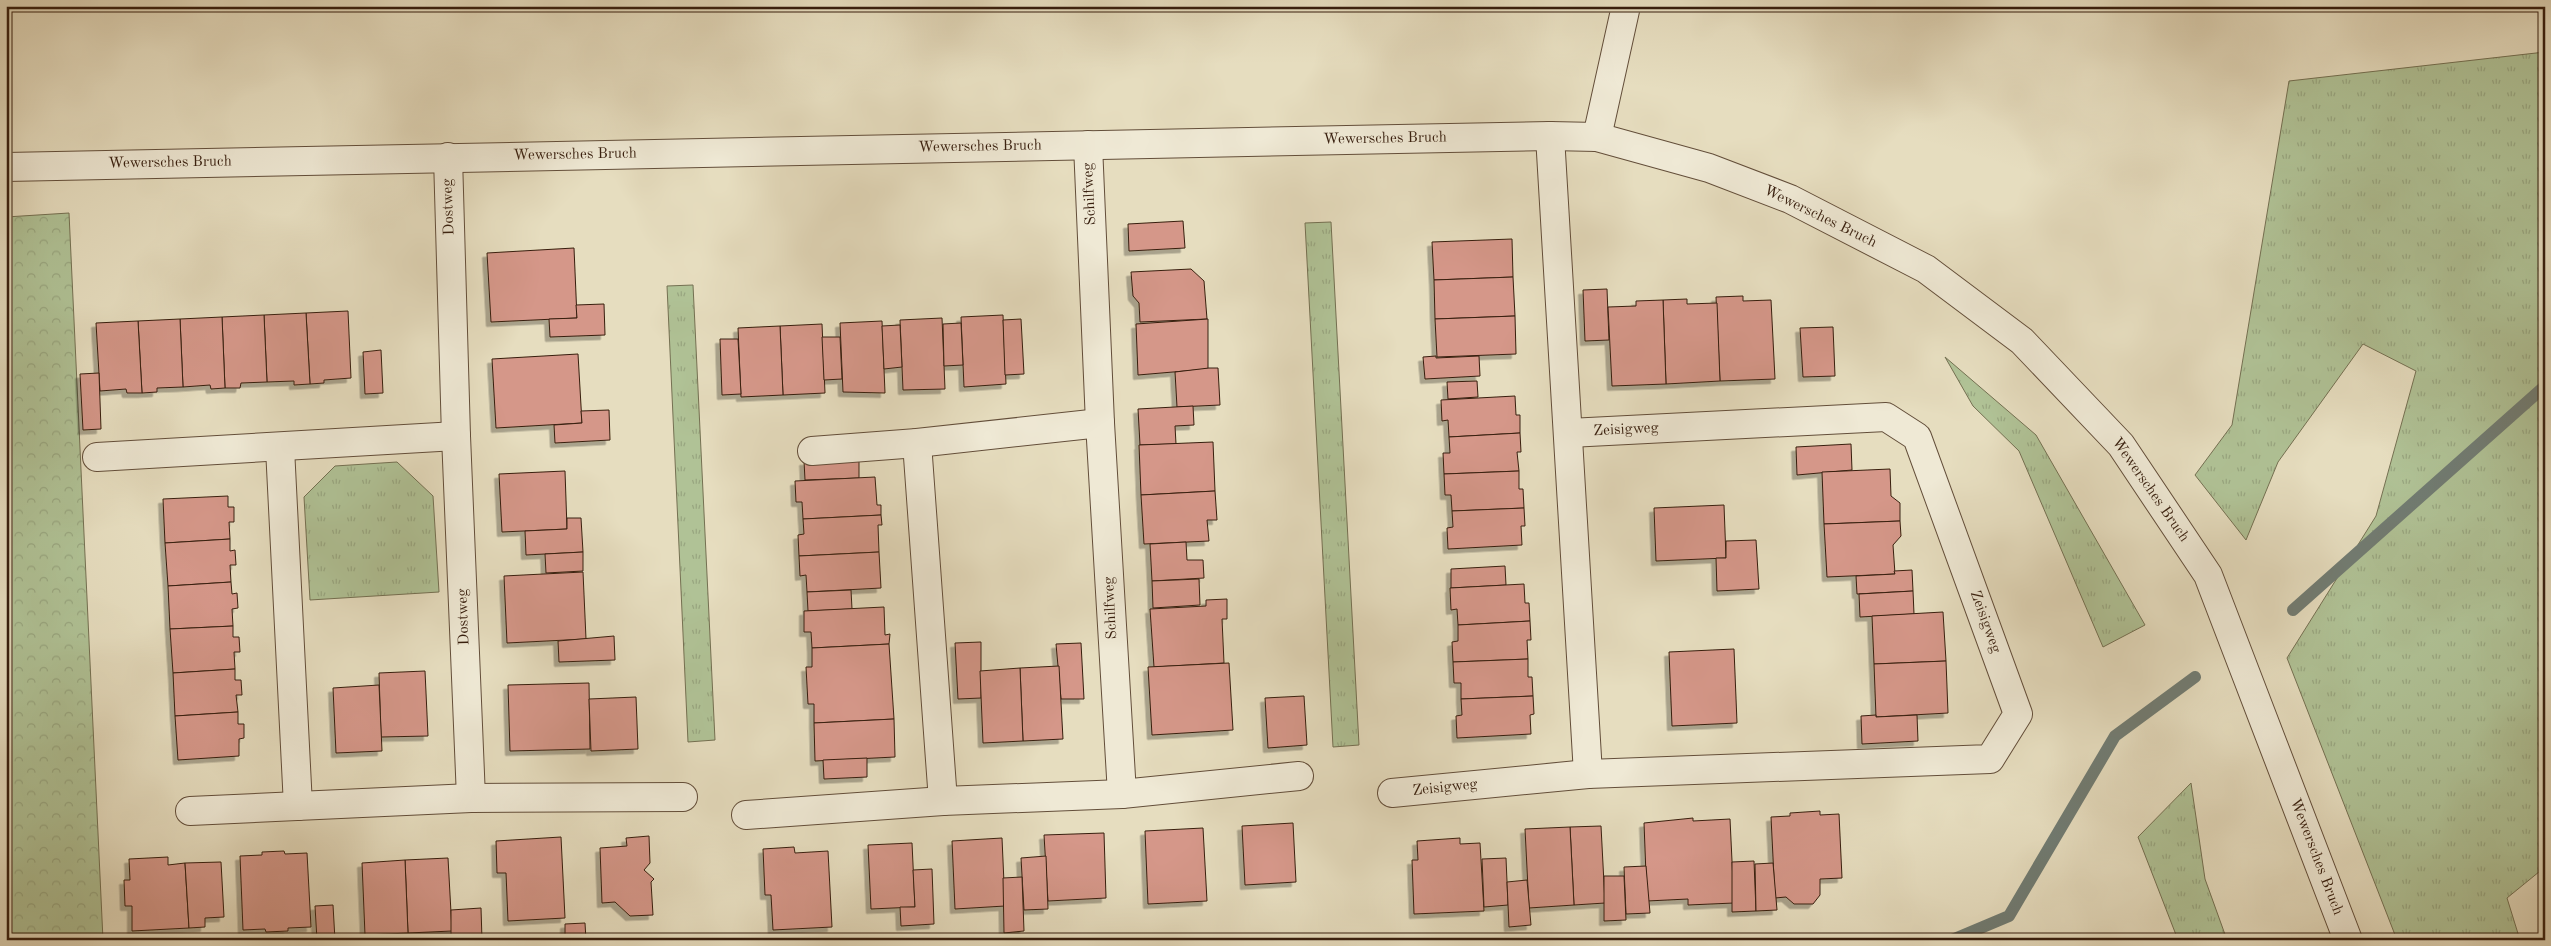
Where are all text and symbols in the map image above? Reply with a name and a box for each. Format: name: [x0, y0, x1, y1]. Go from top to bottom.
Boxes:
street label: Wewersches Bruch: [1323, 130, 1447, 148]
street label: Wewersches Bruch: [918, 138, 1042, 156]
street label: Wewersches Bruch: [513, 146, 637, 164]
street label: Wewersches Bruch: [108, 154, 232, 172]
street label: Schilfweg: [1081, 162, 1099, 226]
street label: Dostweg: [441, 178, 457, 236]
street label: Wewersches Bruch: [1761, 183, 1879, 251]
street label: Zeisigweg: [1593, 421, 1659, 439]
street label: Wewersches Bruch: [2108, 435, 2192, 545]
street label: Schilfweg: [1102, 576, 1120, 640]
street label: Dostweg: [456, 588, 472, 646]
street label: Zeisigweg: [1967, 589, 2003, 655]
street label: Zeisigweg: [1412, 777, 1478, 799]
street label: Wewersches Bruch: [2287, 797, 2345, 917]

